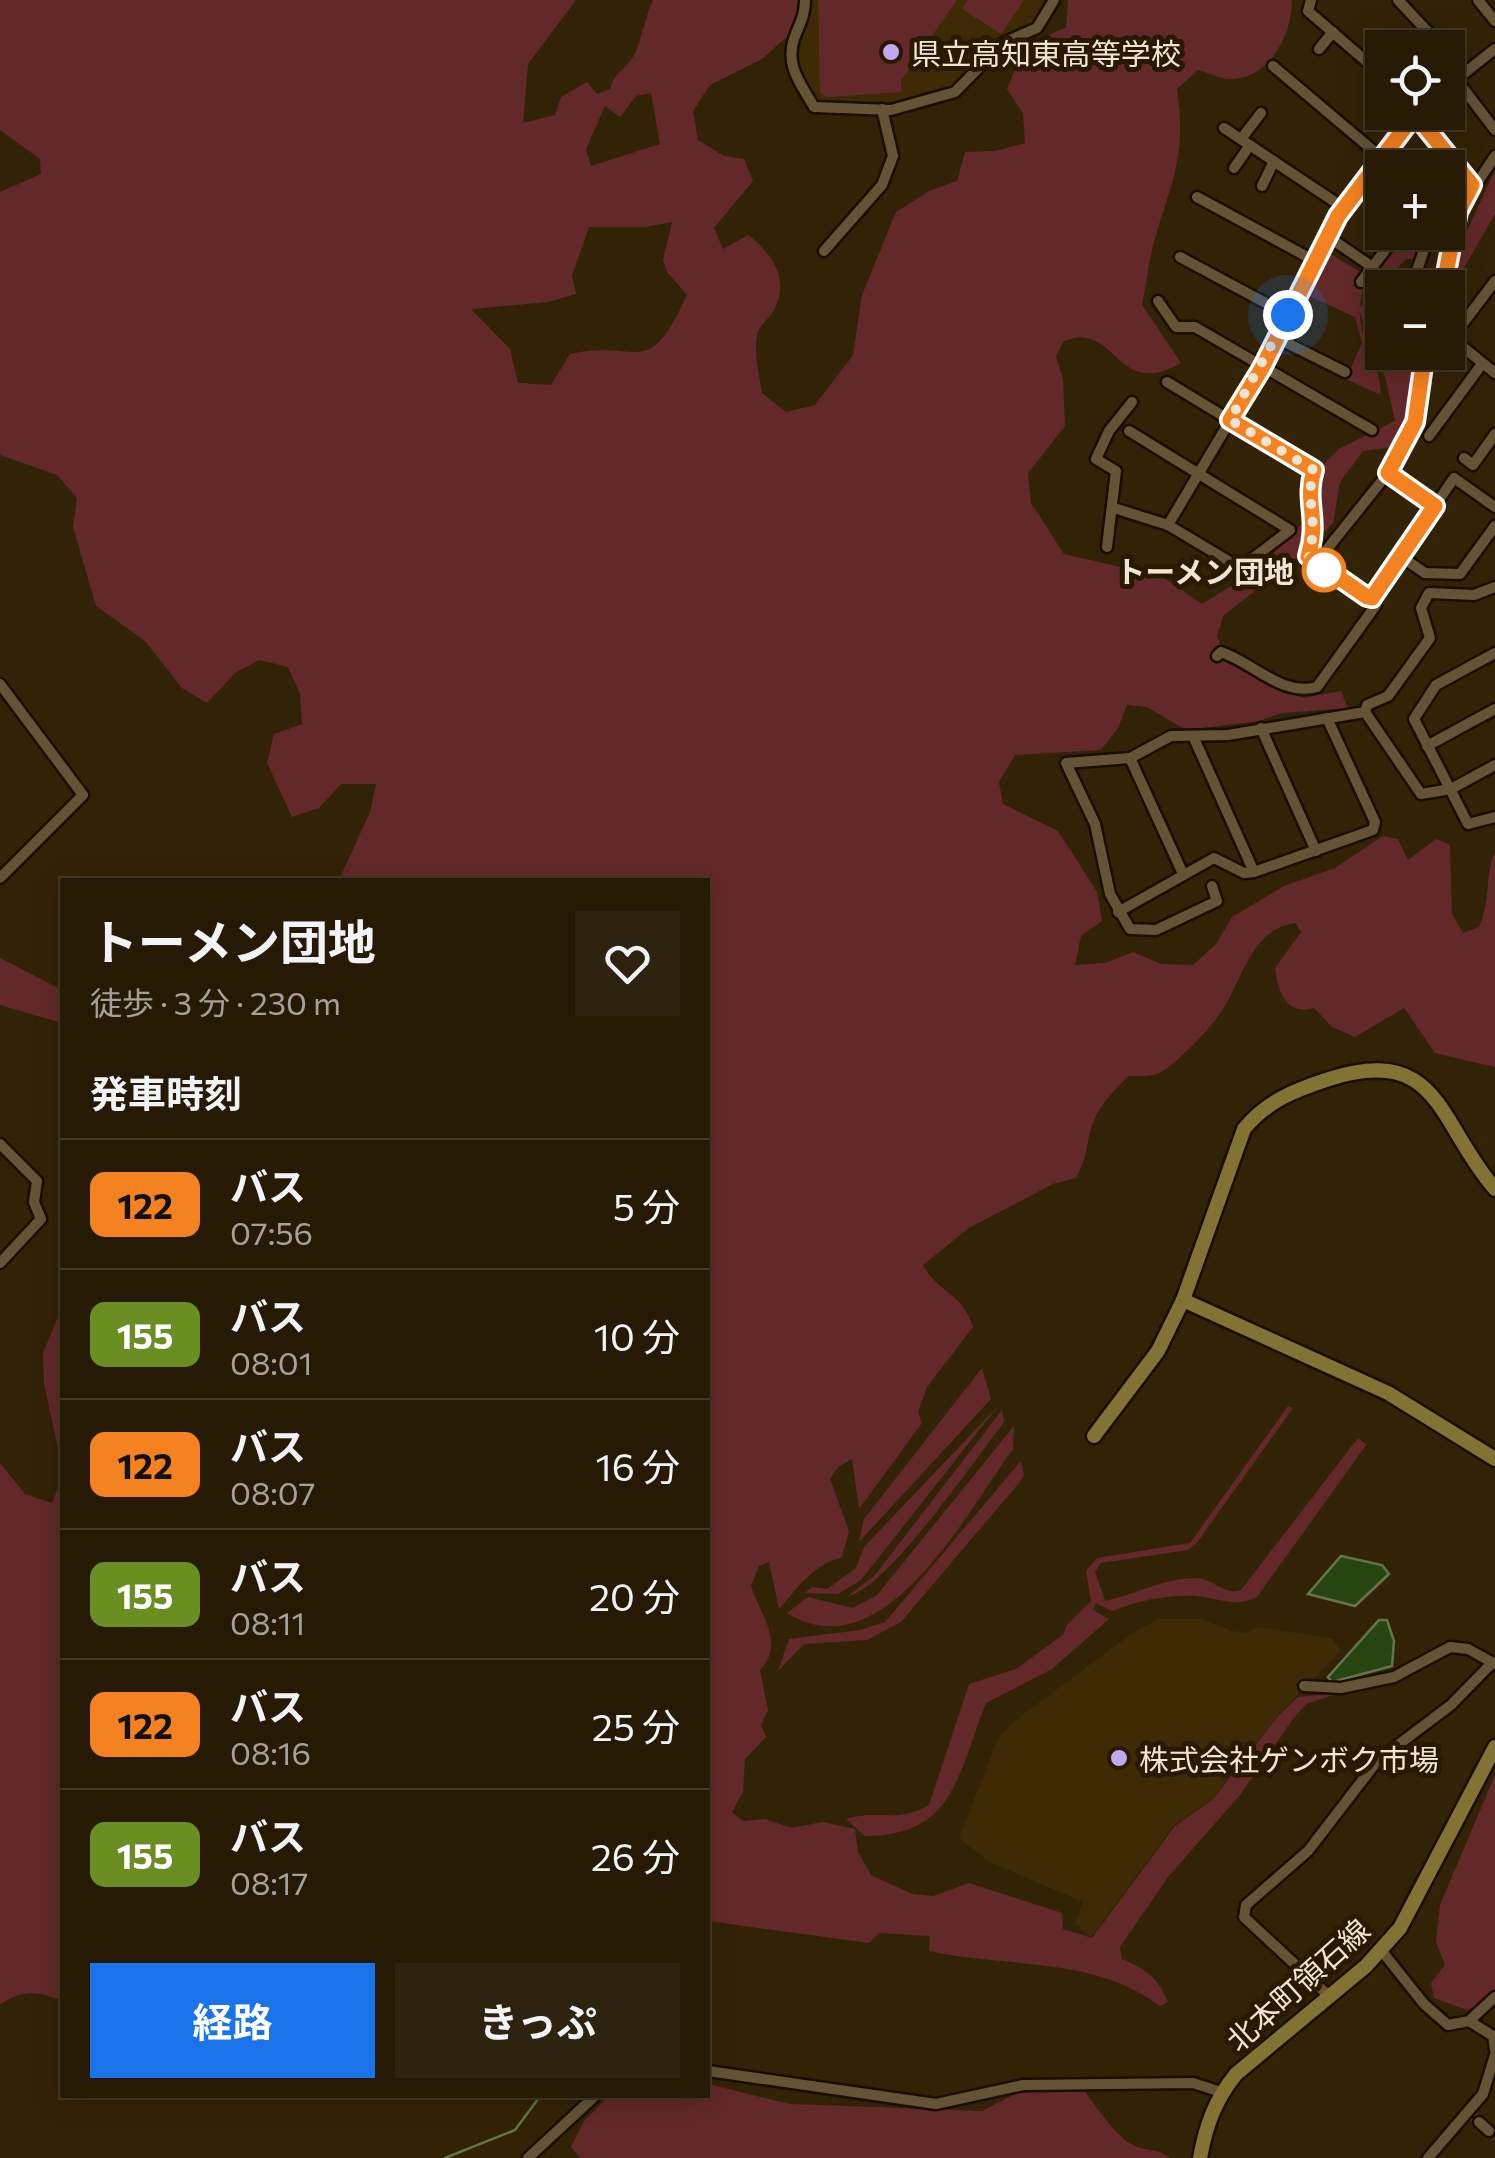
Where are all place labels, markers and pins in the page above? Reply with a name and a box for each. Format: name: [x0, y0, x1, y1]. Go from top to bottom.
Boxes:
place label: 県立高知東高等学校: [911, 34, 1181, 71]
marker: 県立高知東高等学校: [880, 41, 902, 63]
marker: トーメン団地: [1303, 549, 1345, 591]
place label: トーメン団地: [1115, 552, 1294, 589]
place label: 株式会社ゲンボク市場: [1139, 1740, 1439, 1777]
marker: 株式会社ゲンボク市場: [1108, 1747, 1130, 1769]

